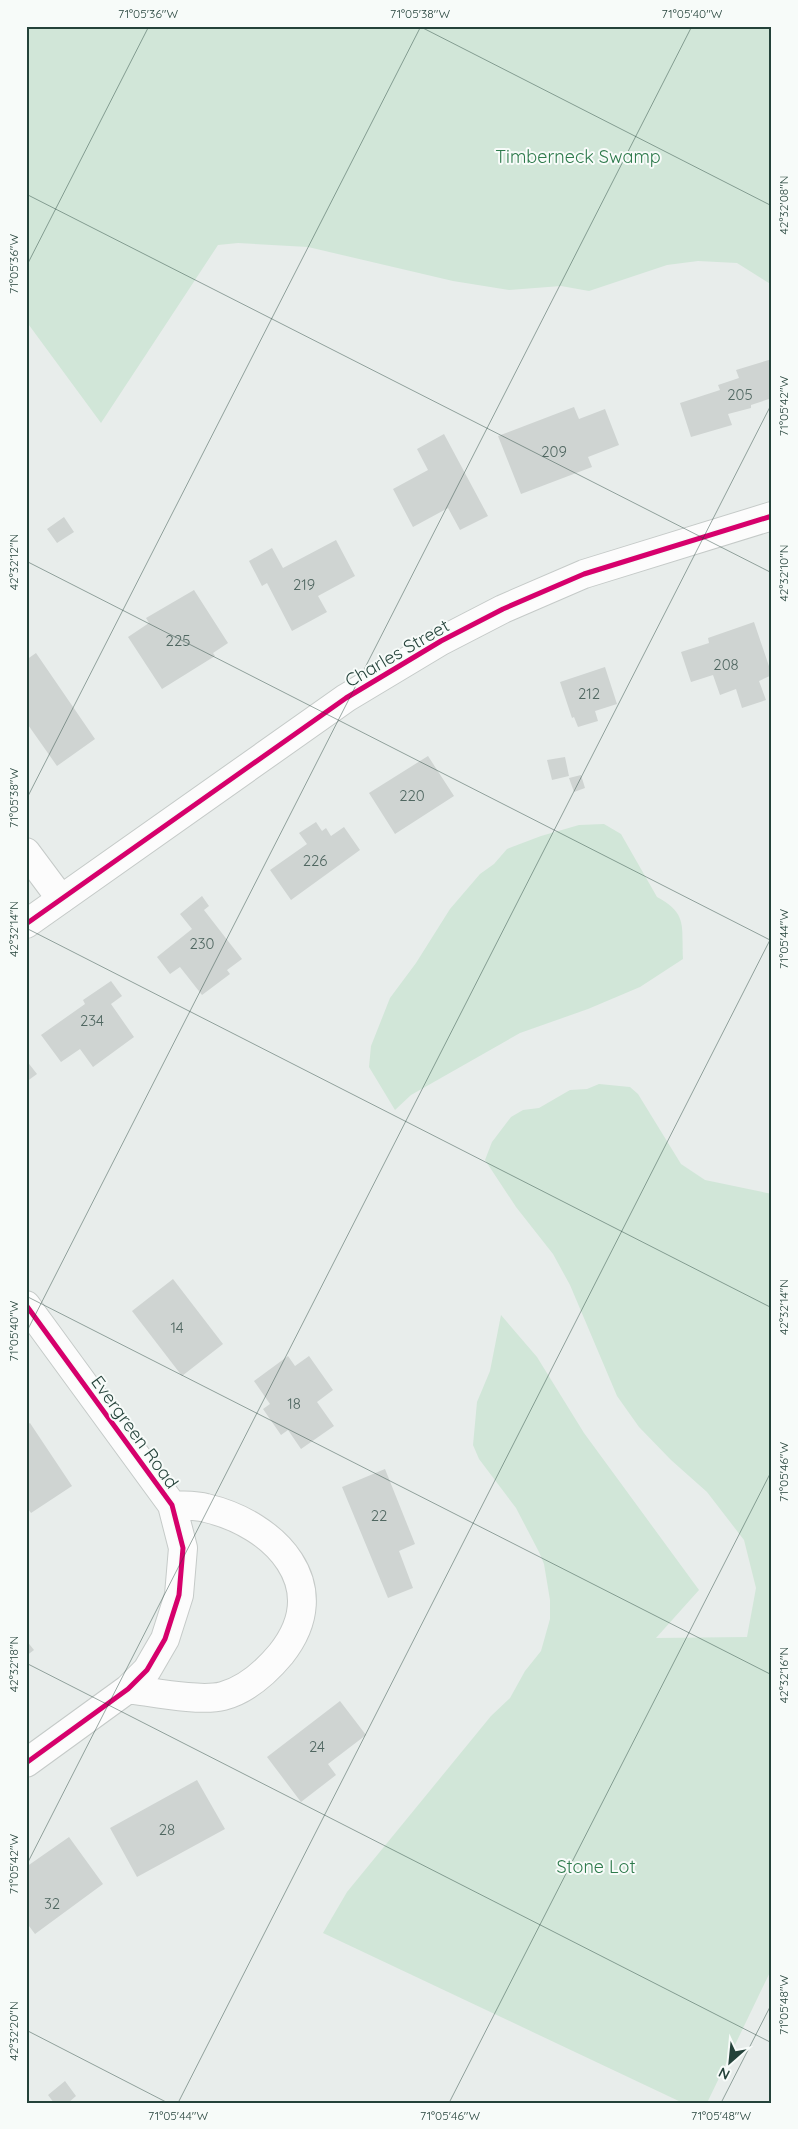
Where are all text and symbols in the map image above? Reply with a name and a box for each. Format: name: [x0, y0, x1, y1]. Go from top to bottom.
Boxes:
text: 71°05'36"W: [118, 6, 178, 21]
text: 71°05'38"W: [390, 6, 450, 21]
text: 71°05'40"W: [662, 6, 723, 21]
park label: Timberneck Swamp: [495, 145, 661, 168]
text: 42°32'08"N: [776, 175, 791, 235]
text: 71°05'36"W: [6, 234, 21, 294]
text: 71°05'42"W: [776, 375, 791, 436]
house number: 205: [727, 385, 753, 404]
house number: 209: [541, 442, 567, 461]
text: 42°32'12"N: [6, 534, 21, 590]
text: 42°32'10"N: [776, 544, 791, 602]
house number: 219: [293, 575, 315, 594]
street label: Charles Street: [341, 614, 453, 692]
house number: 225: [166, 631, 190, 650]
house number: 208: [713, 655, 739, 674]
house number: 212: [578, 684, 600, 703]
text: 71°05'38"W: [6, 768, 21, 828]
house number: 220: [399, 786, 425, 805]
house number: 226: [303, 851, 327, 870]
text: 42°32'14"N: [6, 901, 21, 957]
text: 71°05'44"W: [776, 909, 791, 969]
house number: 230: [189, 934, 215, 953]
house number: 234: [80, 1011, 104, 1030]
text: 42°32'14"N: [776, 1279, 791, 1335]
text: 71°05'40"W: [6, 1300, 21, 1361]
house number: 14: [170, 1318, 184, 1337]
street label: Evergreen Road: [86, 1371, 184, 1493]
house number: 18: [287, 1394, 301, 1413]
text: 71°05'46"W: [776, 1442, 791, 1502]
house number: 22: [371, 1506, 387, 1525]
text: 42°32'18"N: [6, 1636, 21, 1692]
text: 42°32'16"N: [776, 1647, 791, 1703]
house number: 24: [309, 1737, 325, 1756]
house number: 28: [159, 1820, 175, 1839]
text: 71°05'42"W: [6, 1833, 21, 1894]
park label: Stone Lot: [556, 1855, 636, 1878]
house number: 32: [44, 1894, 60, 1913]
text: 71°05'48"W: [776, 1975, 791, 2035]
text: 42°32'20"N: [6, 2001, 21, 2061]
north arrow: [706, 2036, 756, 2086]
text: N: [715, 2063, 733, 2084]
text: 71°05'44"W: [148, 2108, 208, 2123]
text: 71°05'46"W: [420, 2108, 480, 2123]
text: 71°05'48"W: [691, 2108, 751, 2123]

